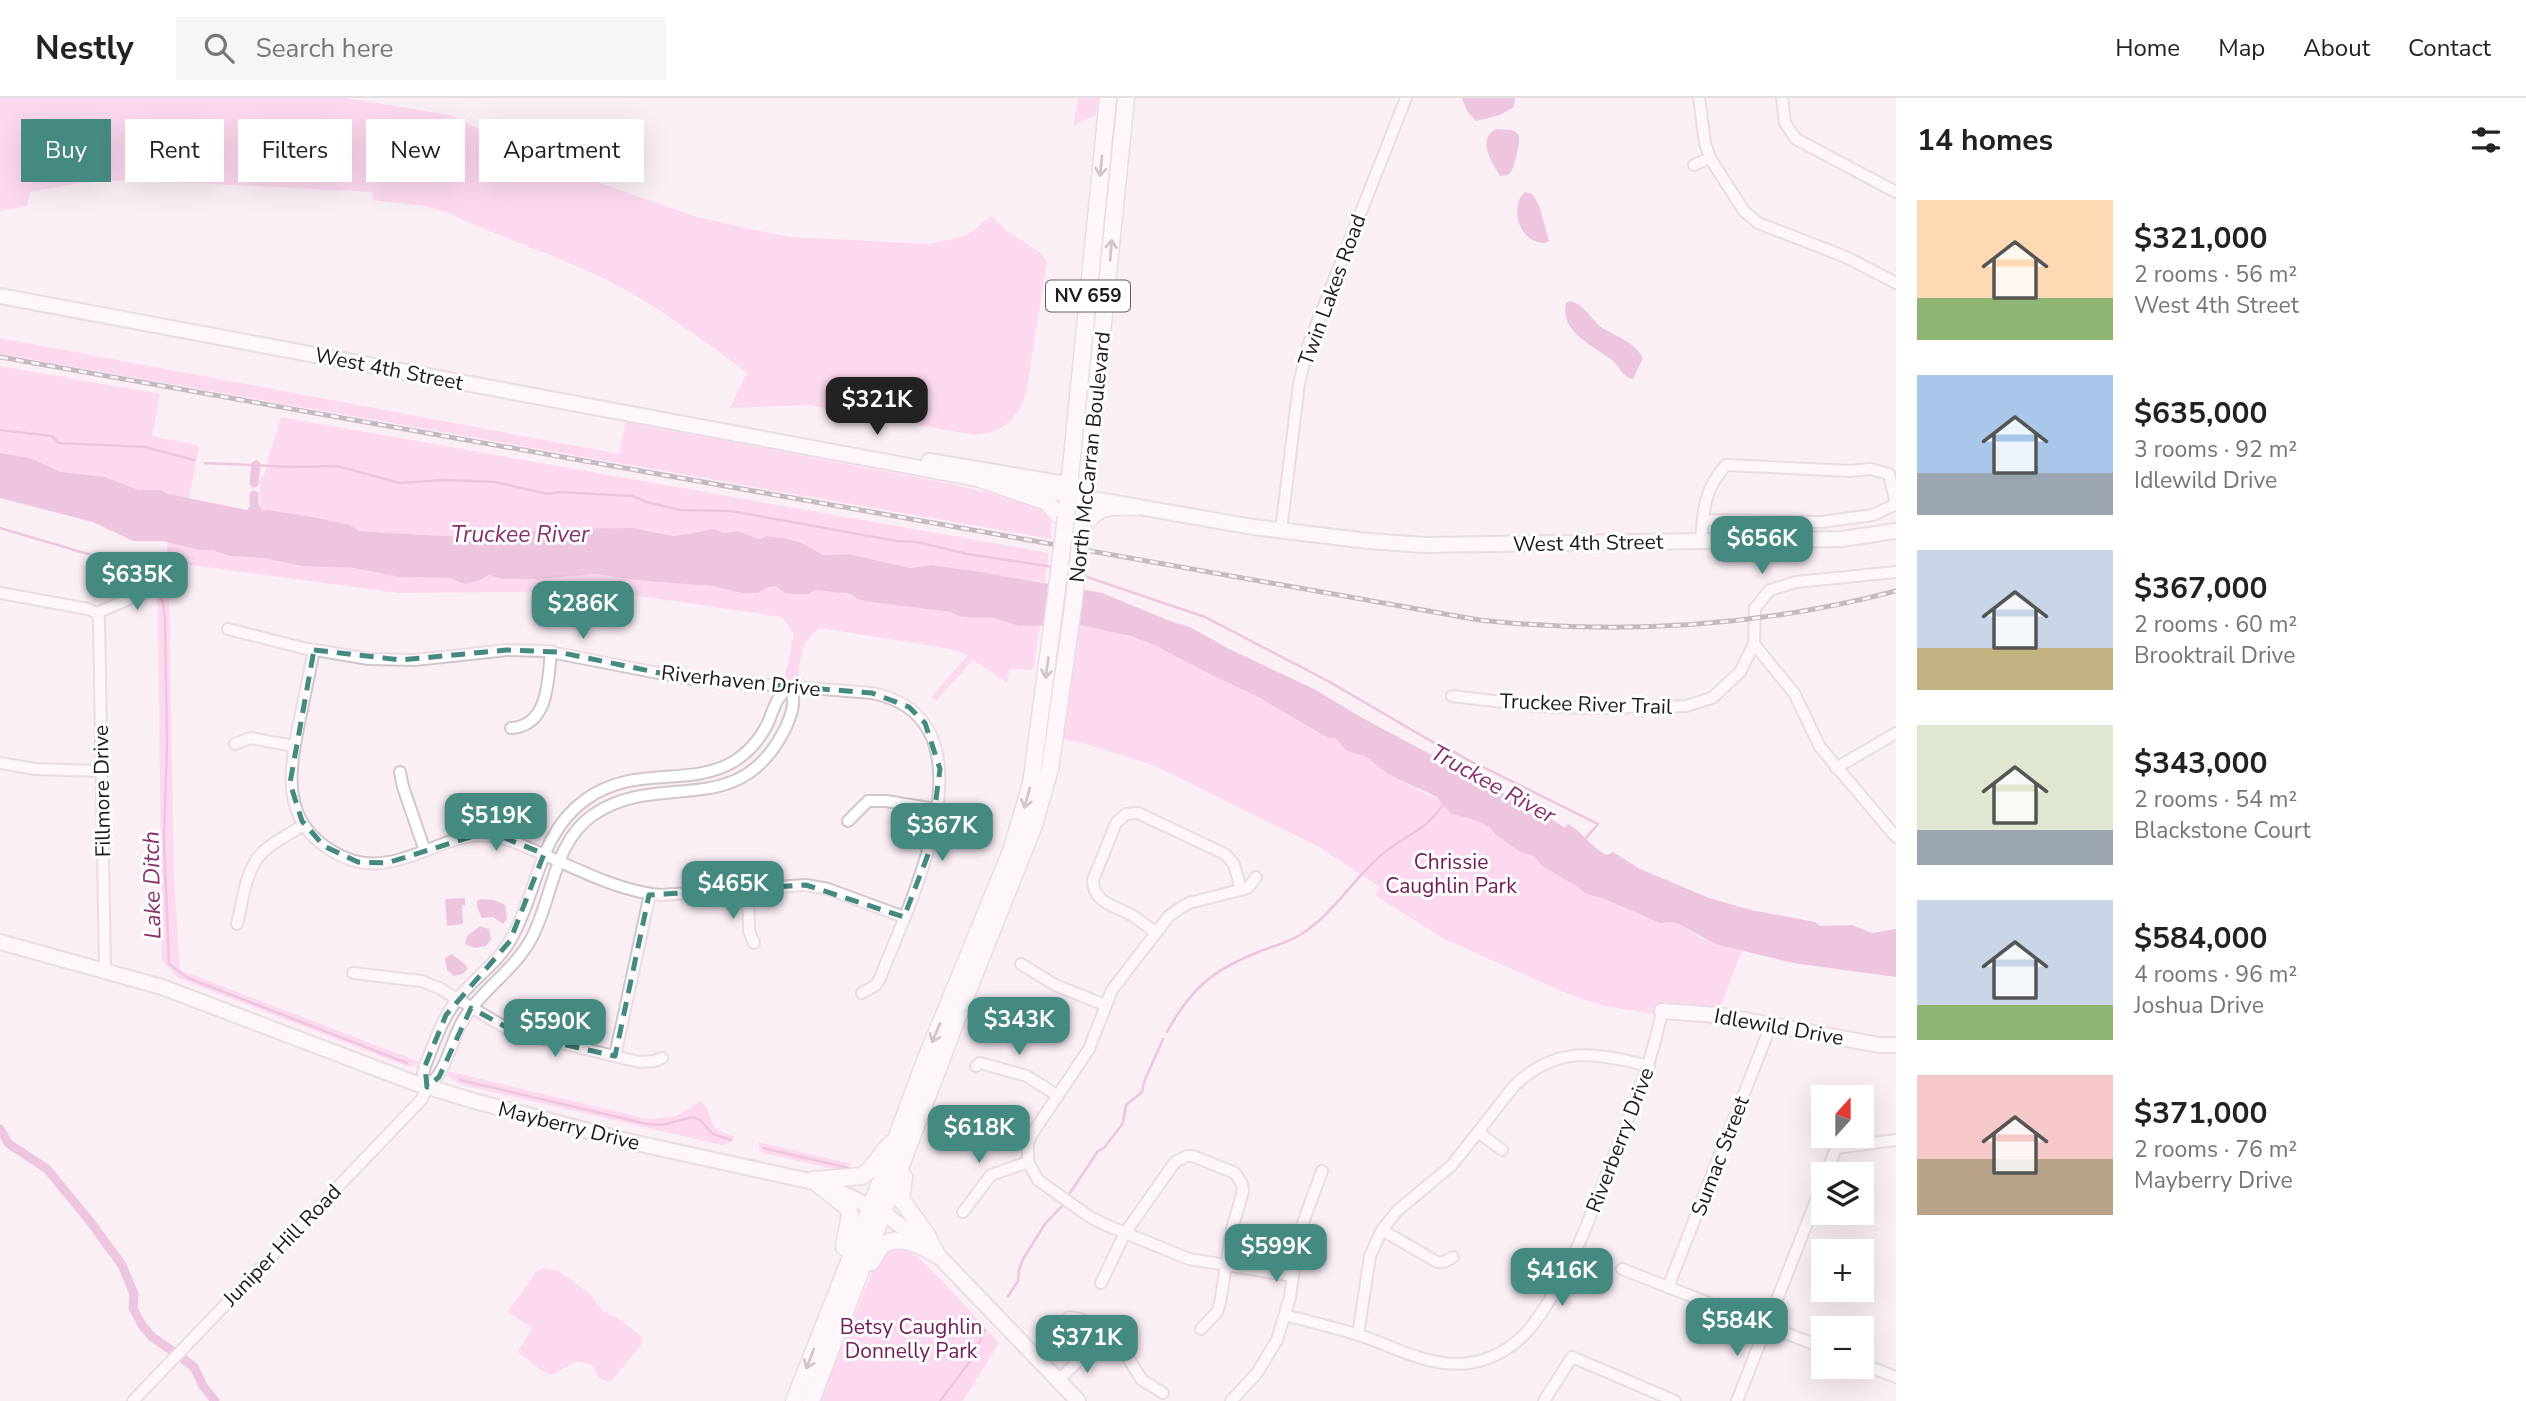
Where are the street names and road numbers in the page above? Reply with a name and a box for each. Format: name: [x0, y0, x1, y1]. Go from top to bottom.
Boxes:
street label: Twin Lakes Road: [1292, 210, 1372, 370]
road number: NV 659: [1046, 280, 1130, 312]
street label: North McCarran Boulevard: [1063, 330, 1117, 584]
street label: West 4th Street: [313, 341, 466, 397]
street label: West 4th Street: [1513, 528, 1664, 558]
street label: Riverhaven Drive: [660, 659, 822, 703]
street label: Truckee River Trail: [1499, 687, 1673, 721]
street label: Fillmore Drive: [87, 725, 117, 857]
street label: Idlewild Drive: [1712, 1002, 1846, 1052]
street label: Riverberry Drive: [1579, 1063, 1661, 1217]
street label: Sumac Street: [1684, 1091, 1756, 1220]
street label: Mayberry Drive: [495, 1095, 643, 1157]
street label: Juniper Hill Road: [216, 1178, 347, 1313]

